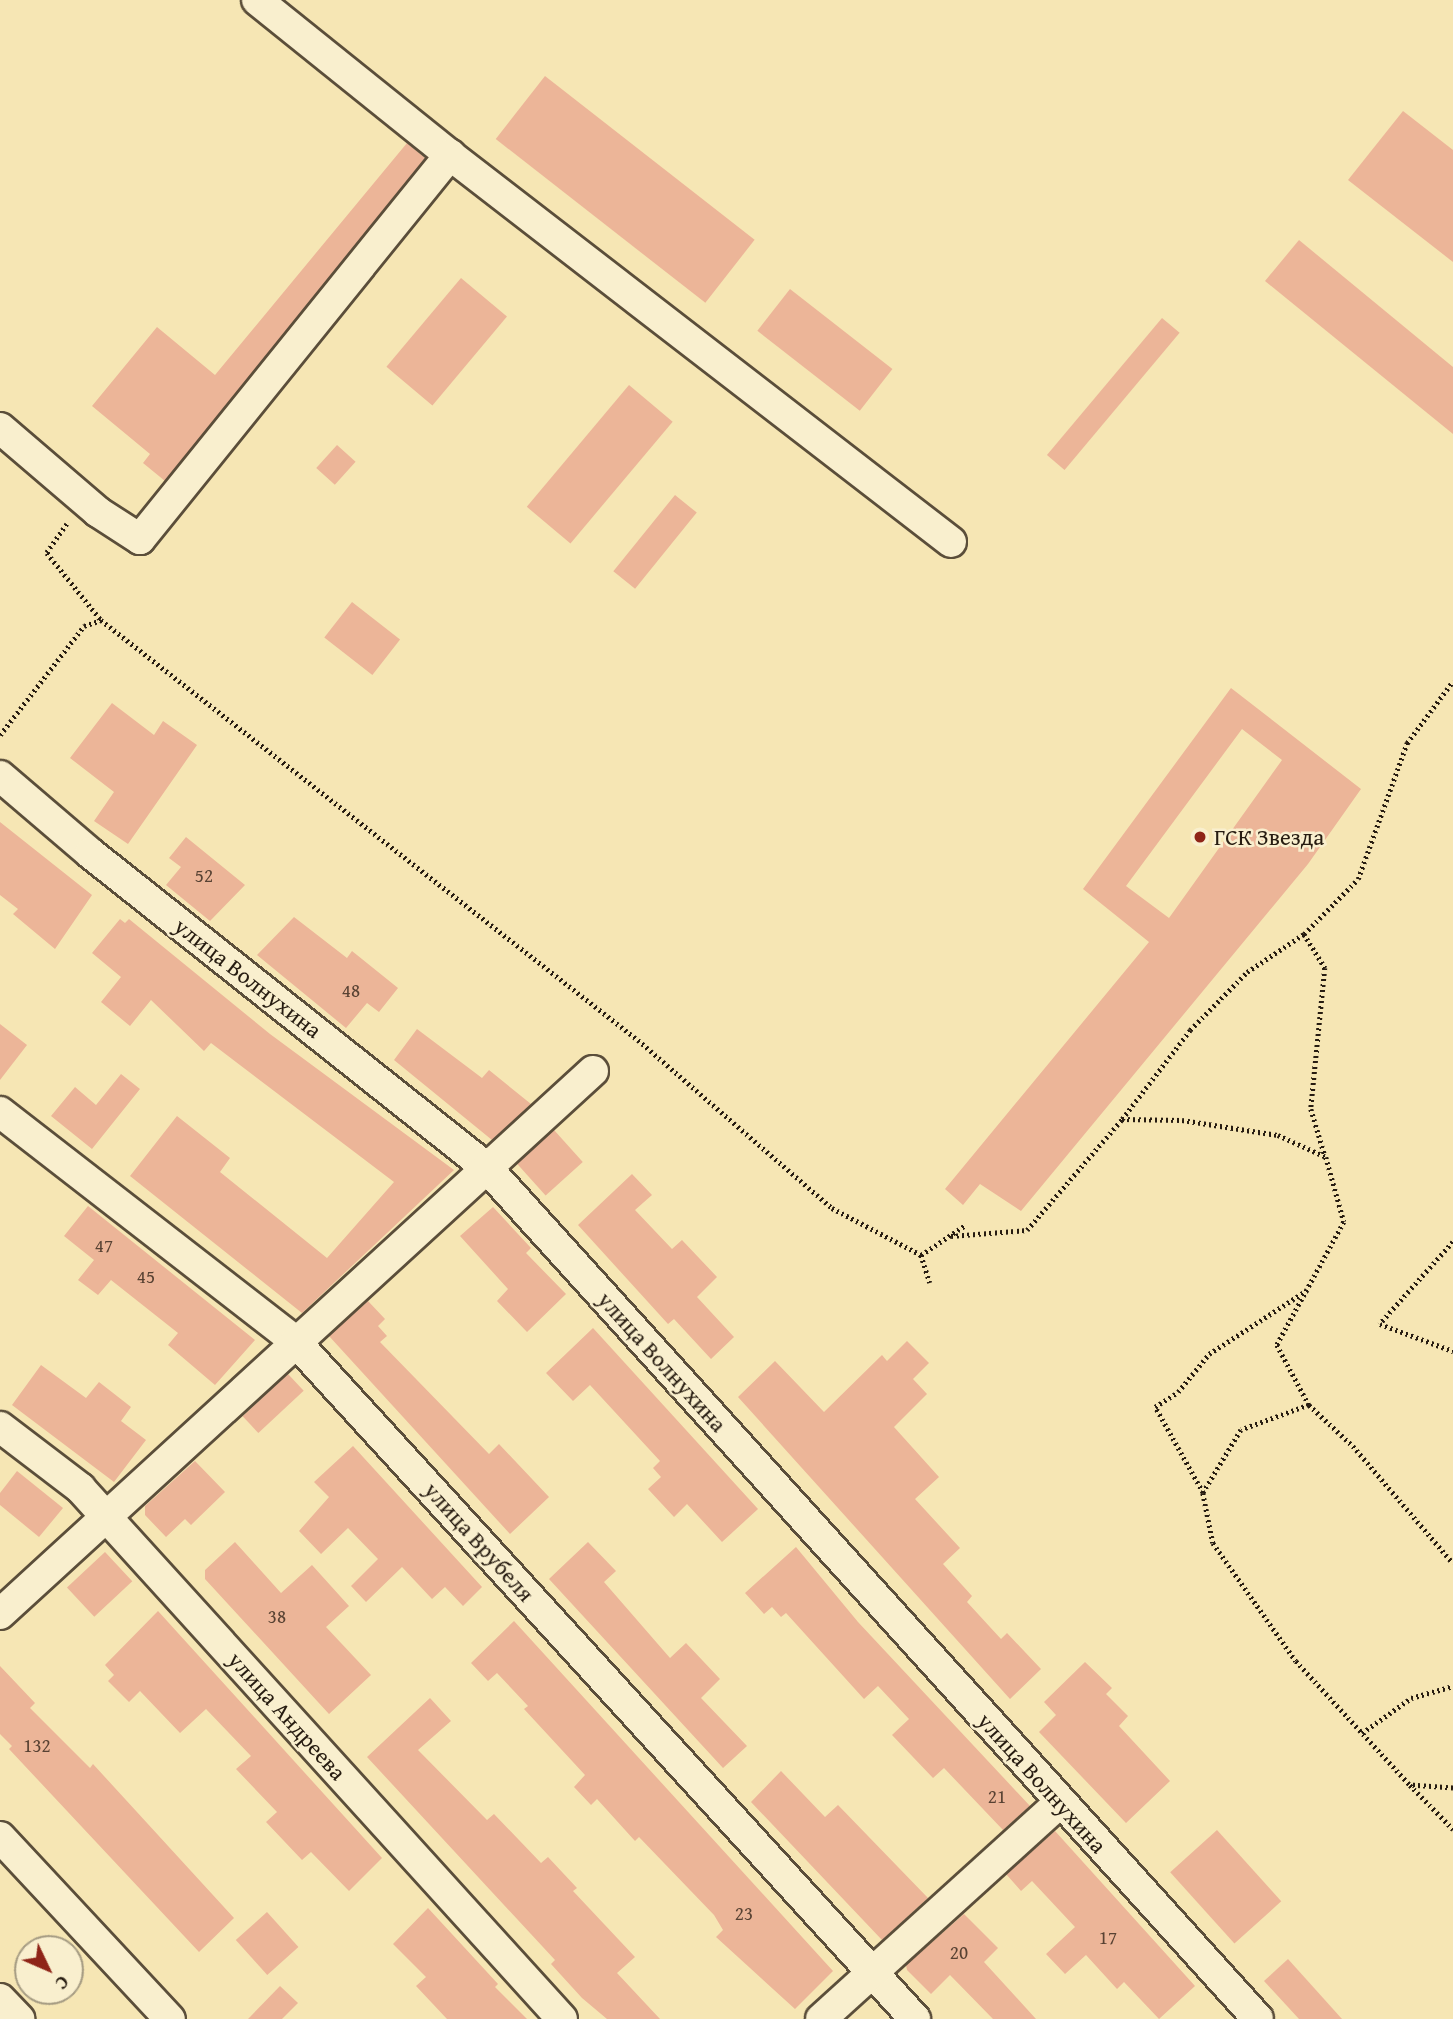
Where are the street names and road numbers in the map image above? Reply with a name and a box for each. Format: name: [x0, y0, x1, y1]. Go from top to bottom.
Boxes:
street label: улица Волнухина: [169, 912, 327, 1044]
street label: улица Волнухина: [592, 1286, 732, 1438]
street label: улица Врубеля: [418, 1477, 540, 1607]
street label: улица Андреева: [222, 1646, 352, 1786]
street label: улица Волнухина: [972, 1707, 1112, 1859]

